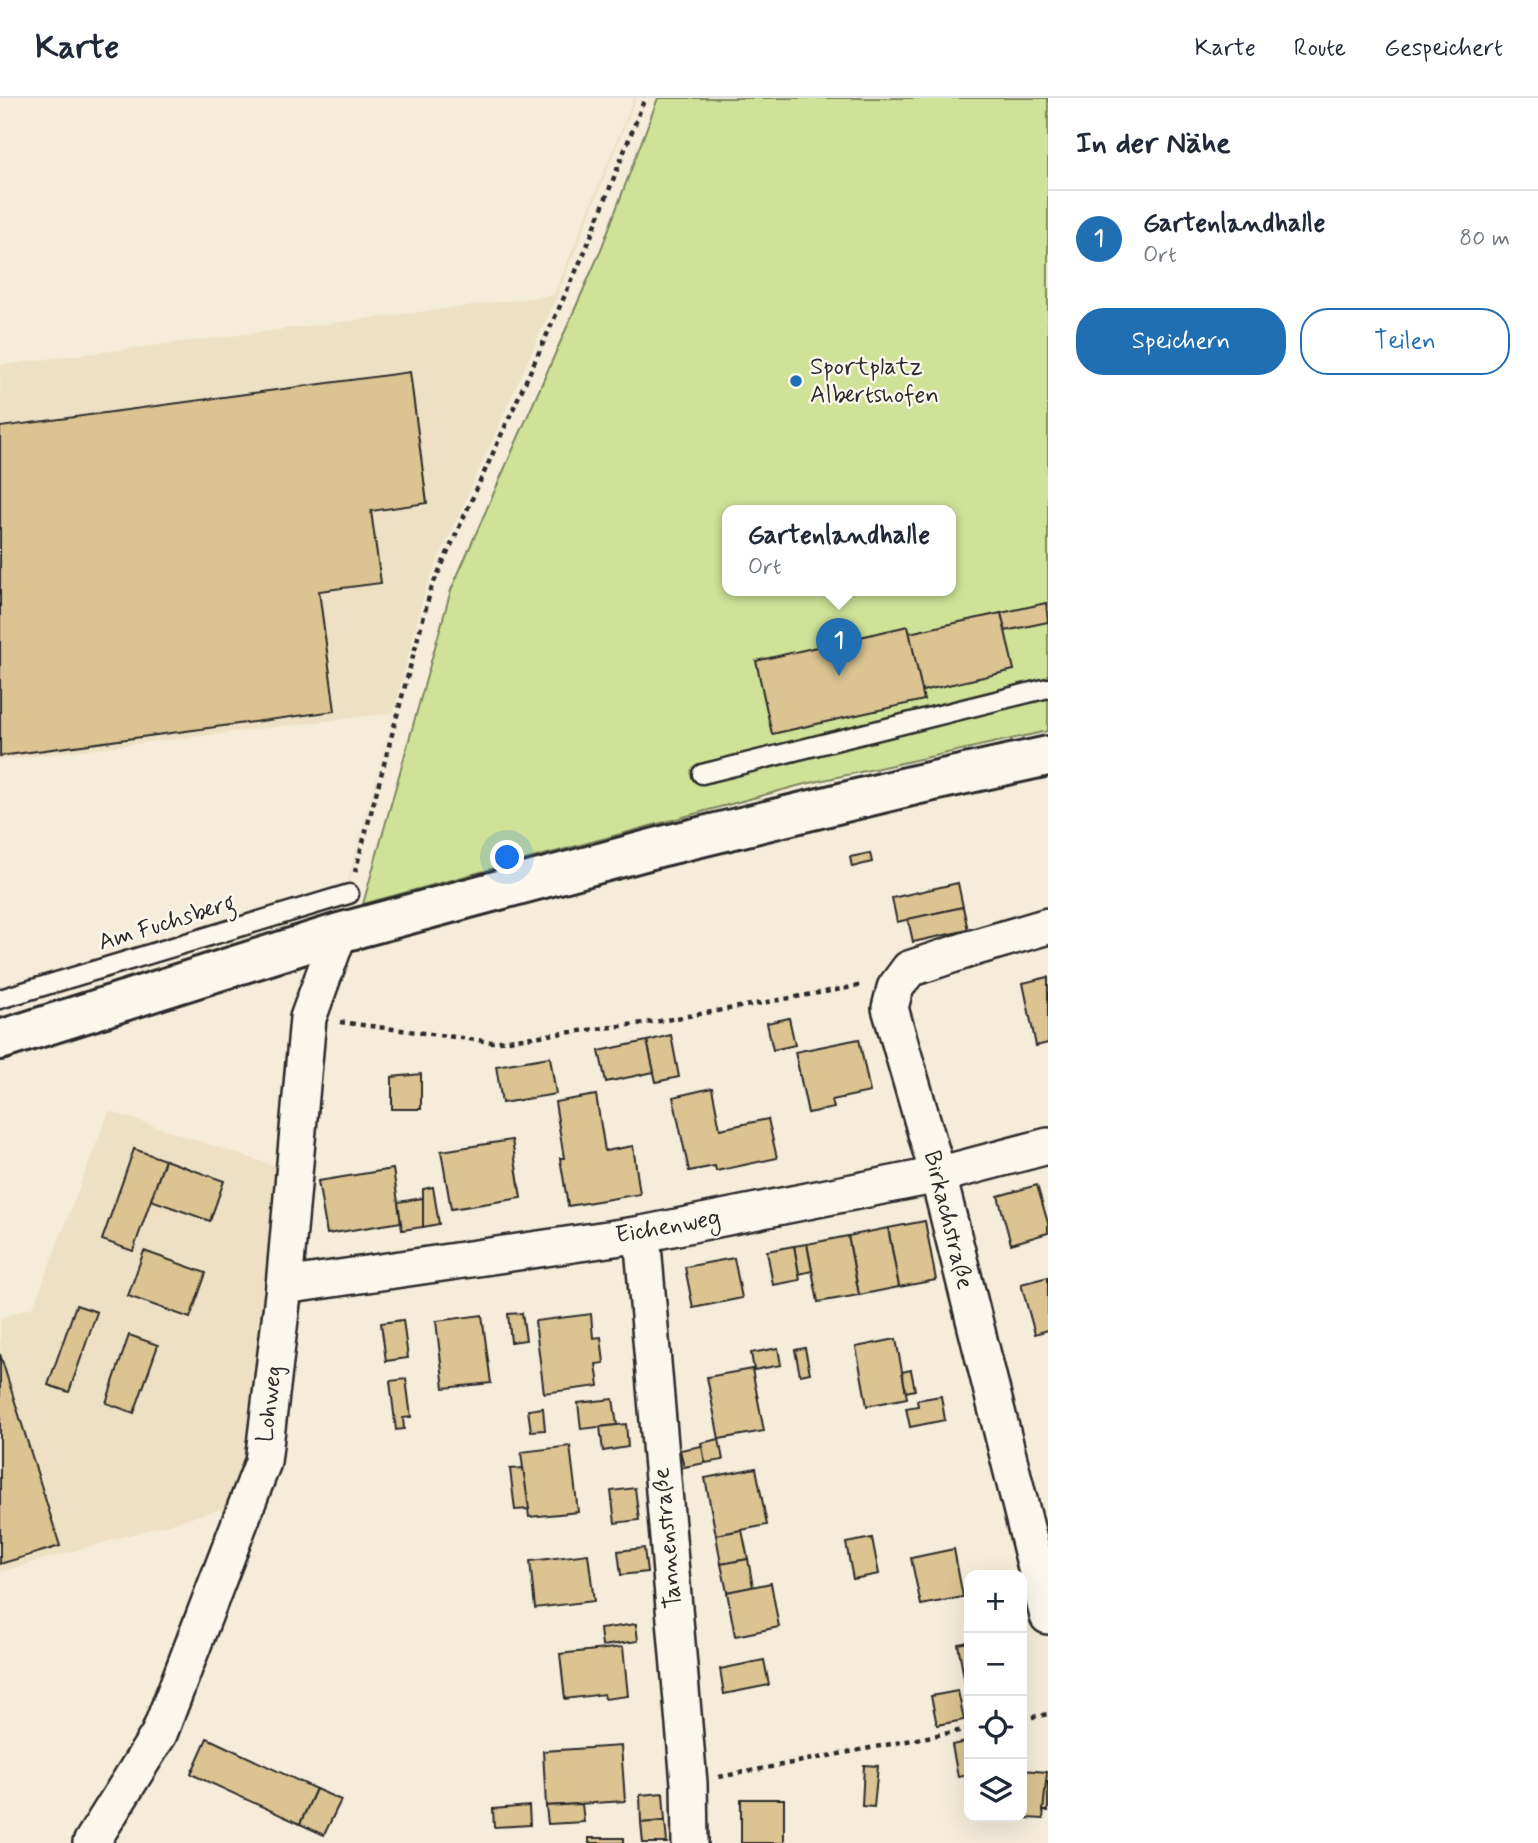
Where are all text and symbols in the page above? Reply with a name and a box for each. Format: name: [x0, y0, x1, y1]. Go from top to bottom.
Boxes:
text: Karte: [35, 26, 119, 70]
text: Karte: [1194, 33, 1256, 64]
text: Route: [1294, 33, 1346, 64]
text: Gespeichert: [1384, 33, 1503, 64]
text: In der Nähe: [1076, 124, 1231, 163]
text: Gartenlandhalle: [1143, 207, 1326, 241]
text: 1: [1094, 224, 1104, 254]
text: 80 m: [1459, 224, 1510, 254]
text: Ort: [1143, 241, 1177, 271]
button: Speichern: [1076, 308, 1286, 375]
button: Teilen: [1300, 308, 1510, 375]
place label: Sportplatz Albertshofen: [810, 352, 939, 411]
marker: Sportplatz Albertshofen: [788, 373, 804, 389]
popup: [722, 505, 956, 596]
text: Gartenlandhalle: [748, 519, 930, 553]
text: Ort: [748, 553, 782, 583]
pin: 1: [816, 618, 862, 676]
your location: [490, 840, 524, 874]
street label: Am Fuchsberg: [95, 887, 240, 961]
street label: Birkachstraße: [916, 1147, 980, 1293]
street label: Eichenweg: [613, 1203, 723, 1253]
street label: Lohweg: [250, 1364, 290, 1444]
street label: Tannenstraße: [646, 1466, 690, 1610]
map controls: [964, 1570, 1027, 1822]
button: +: [964, 1570, 1027, 1633]
button: −: [964, 1633, 1027, 1696]
button: locate: [964, 1696, 1027, 1759]
button: layers: [964, 1759, 1027, 1822]

